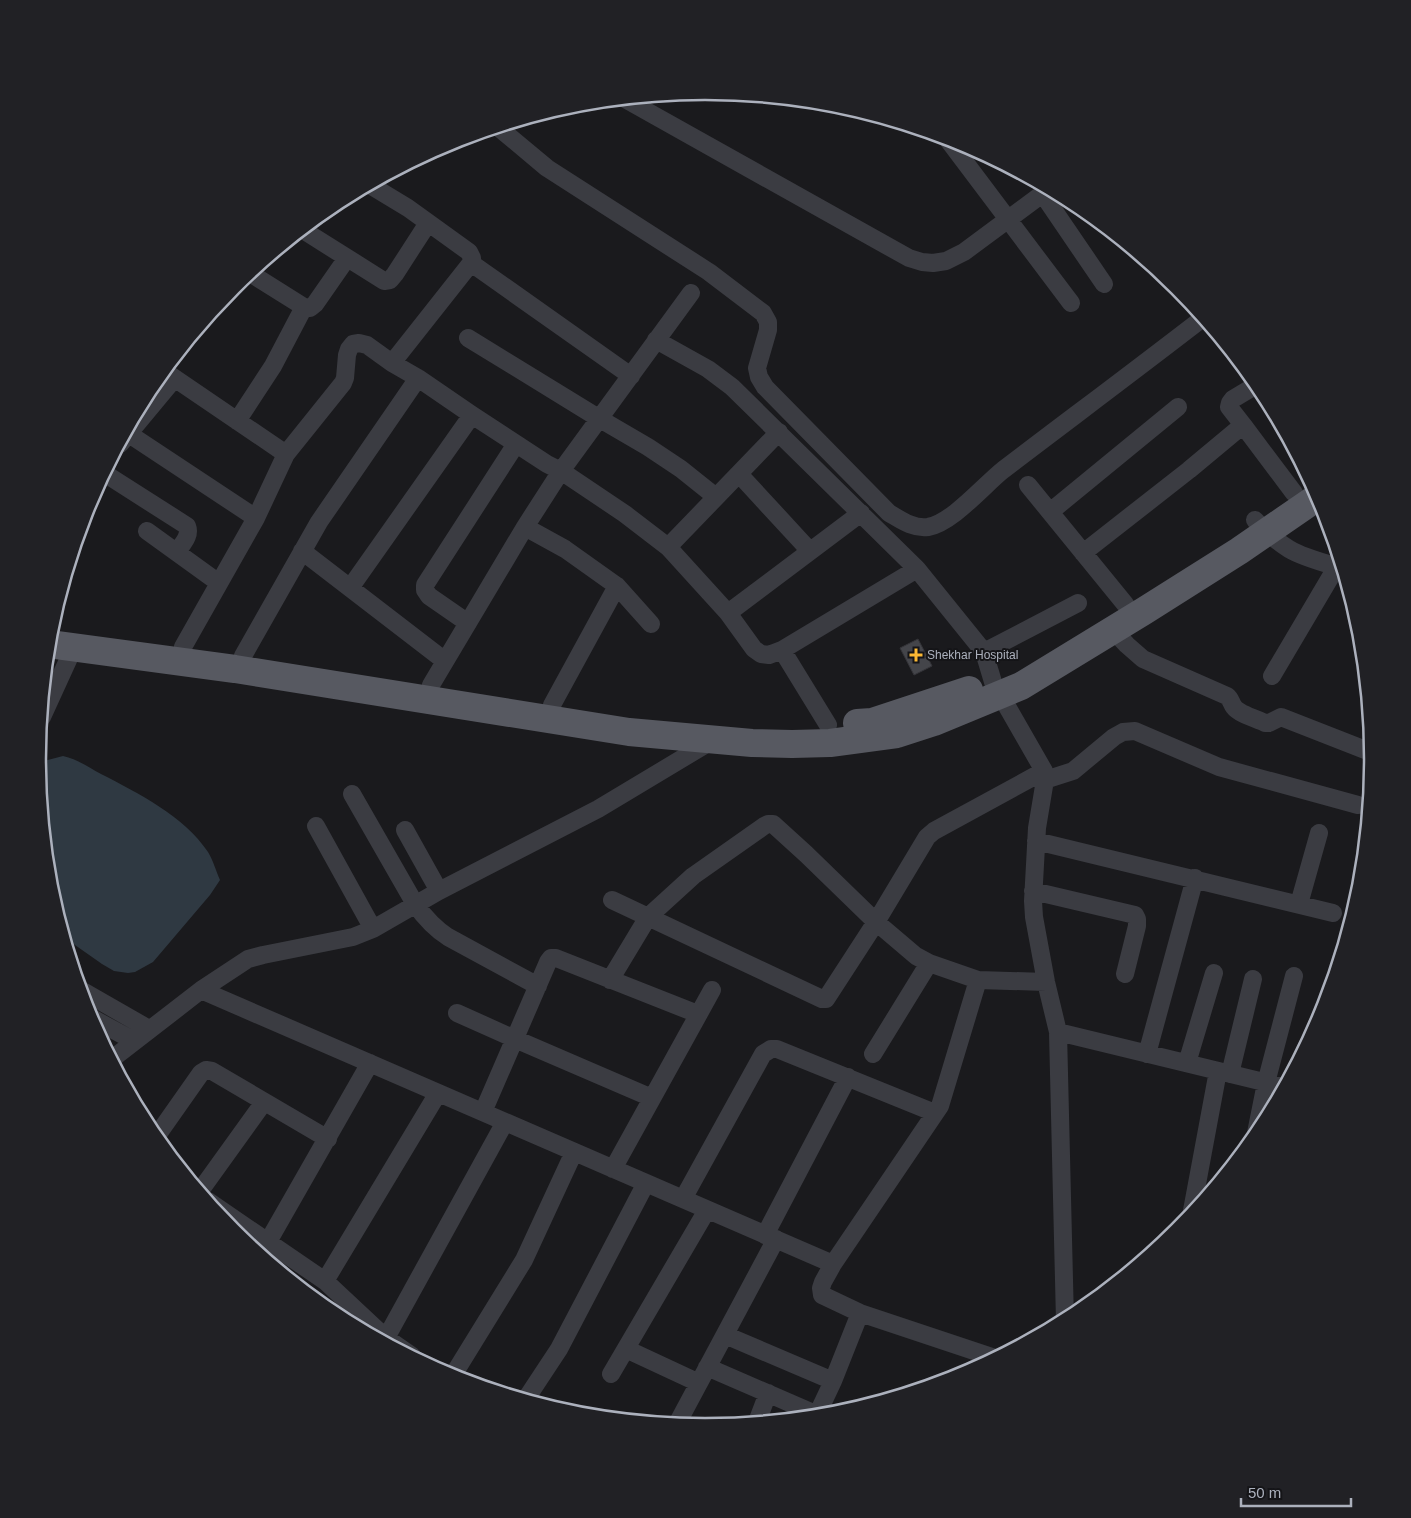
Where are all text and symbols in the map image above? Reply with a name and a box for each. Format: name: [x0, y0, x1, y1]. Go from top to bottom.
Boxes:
marker: Shekhar Hospital: [909, 648, 923, 662]
place label: Shekhar Hospital: [927, 648, 1018, 662]
scale bar: [1241, 1476, 1351, 1508]
text: 50 m: [1248, 1484, 1281, 1501]

